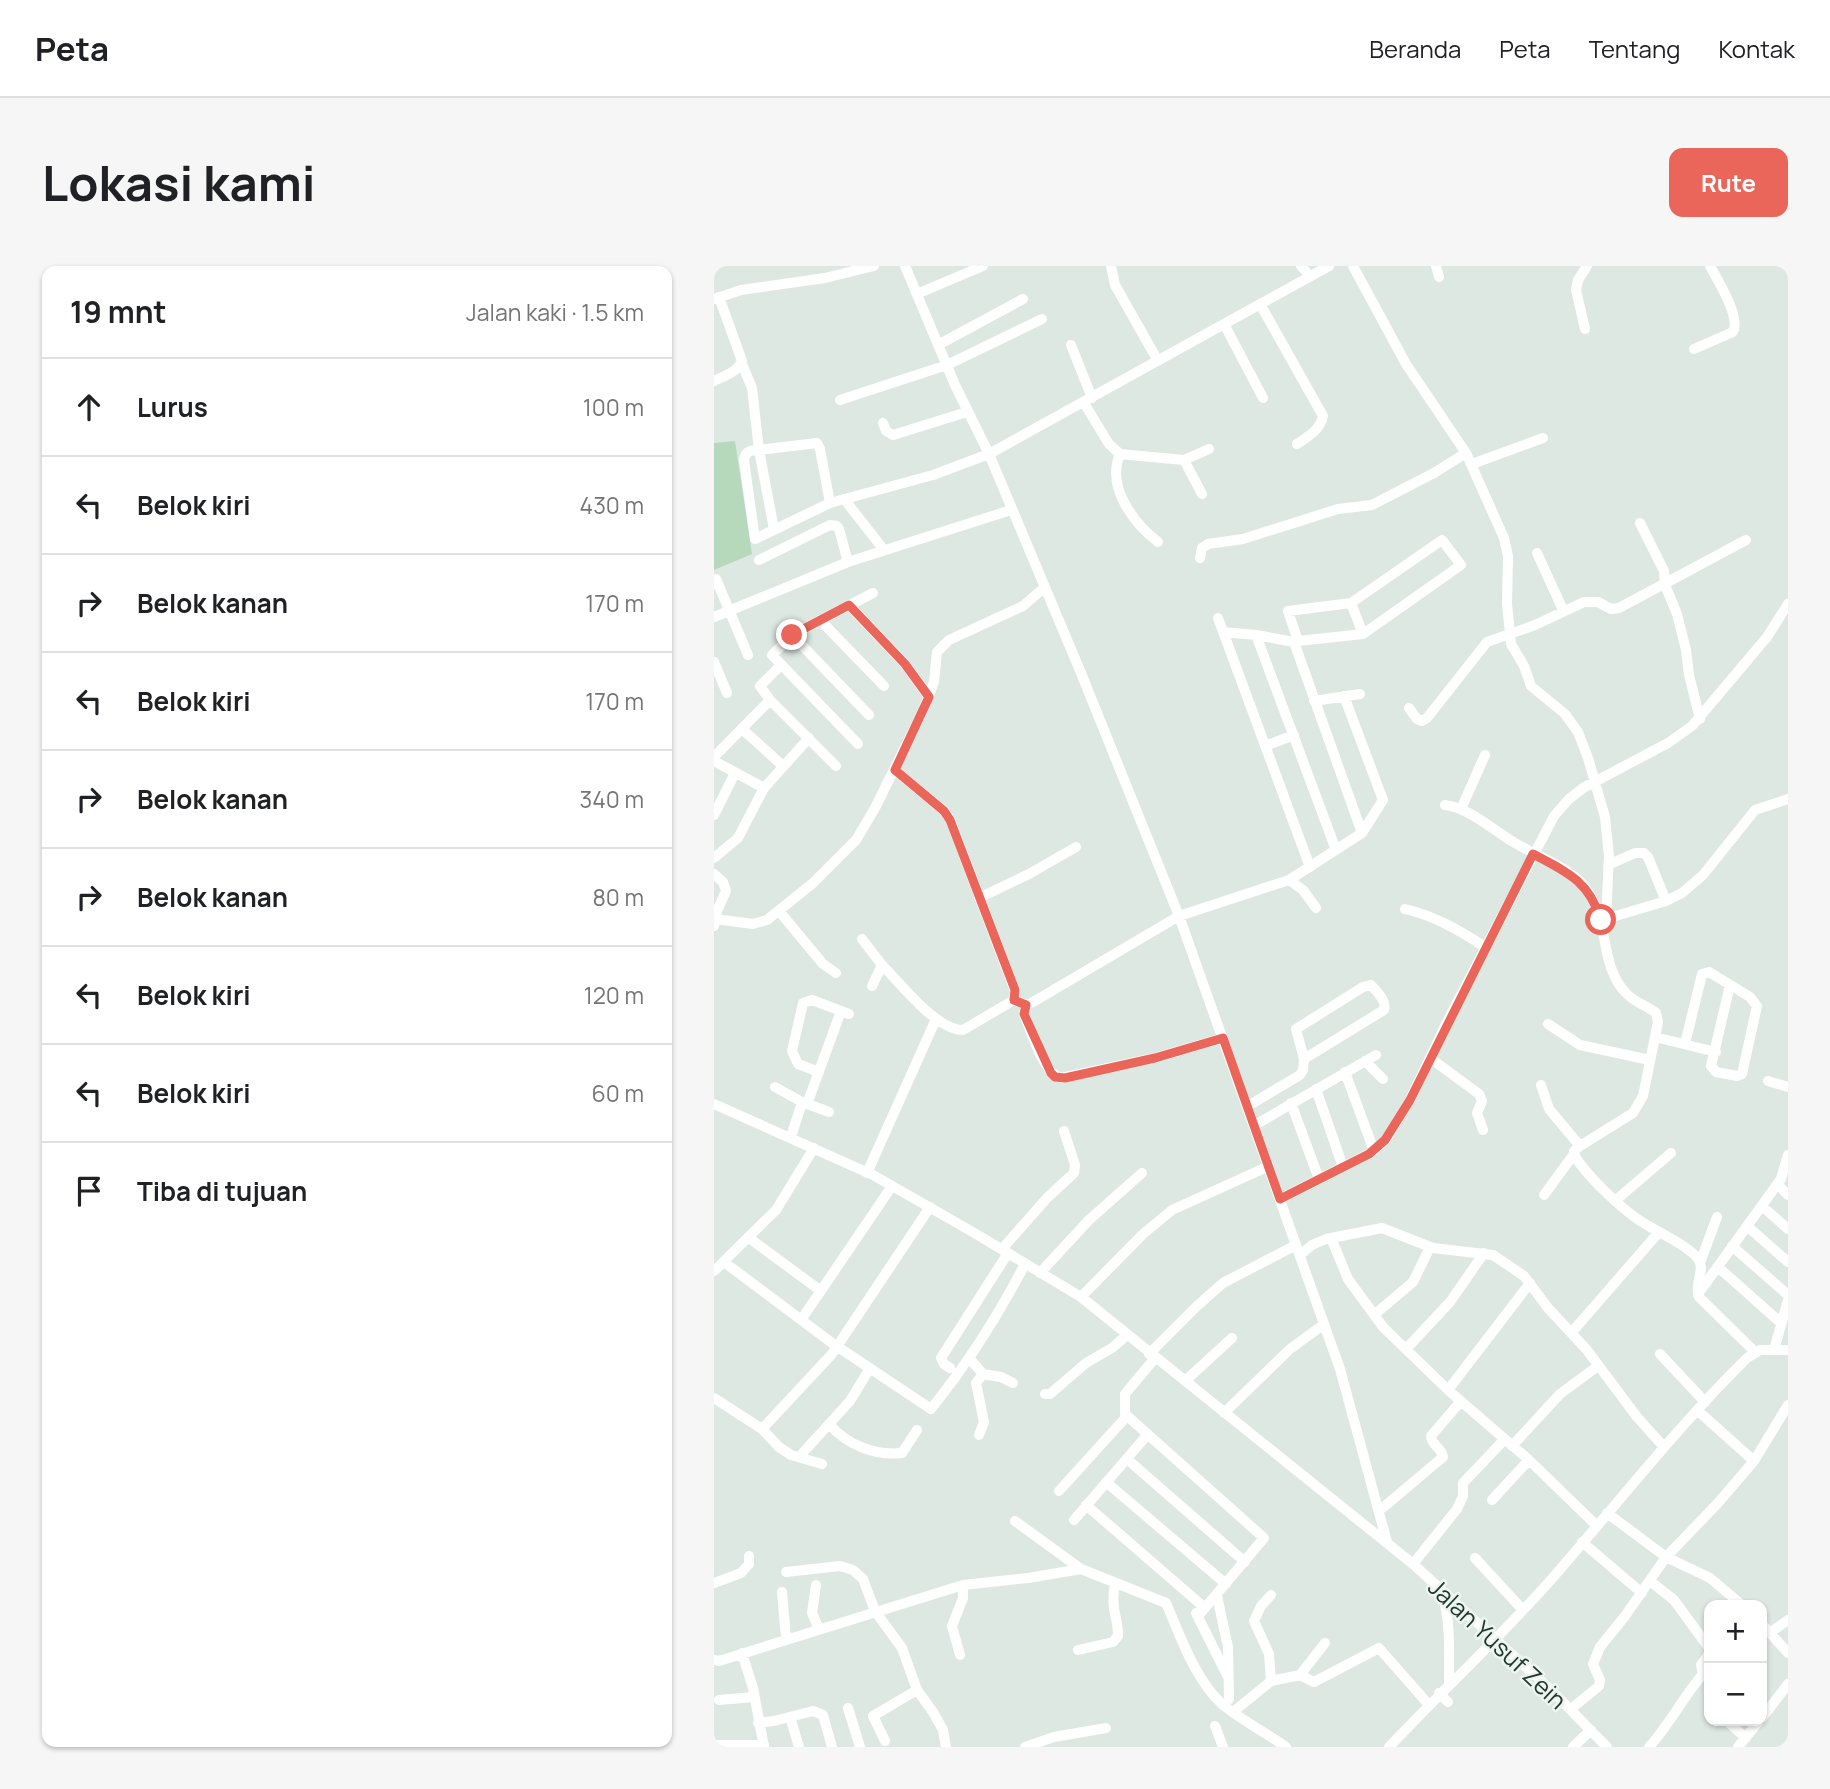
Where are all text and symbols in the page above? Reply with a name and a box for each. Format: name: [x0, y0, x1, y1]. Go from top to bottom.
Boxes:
text: Peta: [35, 26, 109, 71]
text: Beranda: [1369, 32, 1461, 65]
text: Peta: [1499, 32, 1551, 65]
text: Tentang: [1589, 32, 1680, 65]
text: Kontak: [1718, 32, 1795, 65]
button: Rute: [1669, 148, 1788, 217]
text: Lokasi kami: [42, 149, 315, 216]
text: 19 mnt: [70, 291, 167, 332]
text: Jalan kaki · 1.5 km: [466, 296, 644, 328]
icon: ahead: [70, 388, 108, 426]
text: Lurus: [137, 389, 208, 425]
text: 100 m: [583, 391, 644, 423]
icon: left: [70, 486, 108, 524]
text: Belok kiri: [137, 487, 251, 523]
text: 430 m: [580, 489, 644, 521]
icon: right: [70, 584, 108, 622]
text: Belok kanan: [137, 585, 288, 621]
text: 170 m: [585, 587, 644, 619]
route end: [776, 619, 807, 650]
icon: left: [70, 682, 108, 720]
text: Belok kiri: [137, 683, 251, 719]
text: 170 m: [585, 685, 644, 717]
icon: right: [70, 780, 108, 818]
text: Belok kanan: [137, 781, 288, 817]
text: 340 m: [580, 783, 644, 815]
icon: right: [70, 878, 108, 916]
text: Belok kanan: [137, 879, 288, 915]
text: 80 m: [593, 881, 644, 913]
route start: [1585, 904, 1616, 935]
icon: left: [70, 976, 108, 1014]
text: Belok kiri: [137, 977, 251, 1013]
text: 120 m: [584, 979, 644, 1011]
icon: left: [70, 1074, 108, 1112]
text: Belok kiri: [137, 1075, 251, 1111]
text: 60 m: [592, 1077, 644, 1109]
icon: arrive: [70, 1172, 108, 1210]
text: Tiba di tujuan: [137, 1173, 307, 1209]
street label: Jalan Yusuf Zein: [1422, 1570, 1574, 1716]
map controls: [1704, 1600, 1767, 1726]
button: +: [1704, 1600, 1767, 1663]
button: −: [1704, 1663, 1767, 1726]

